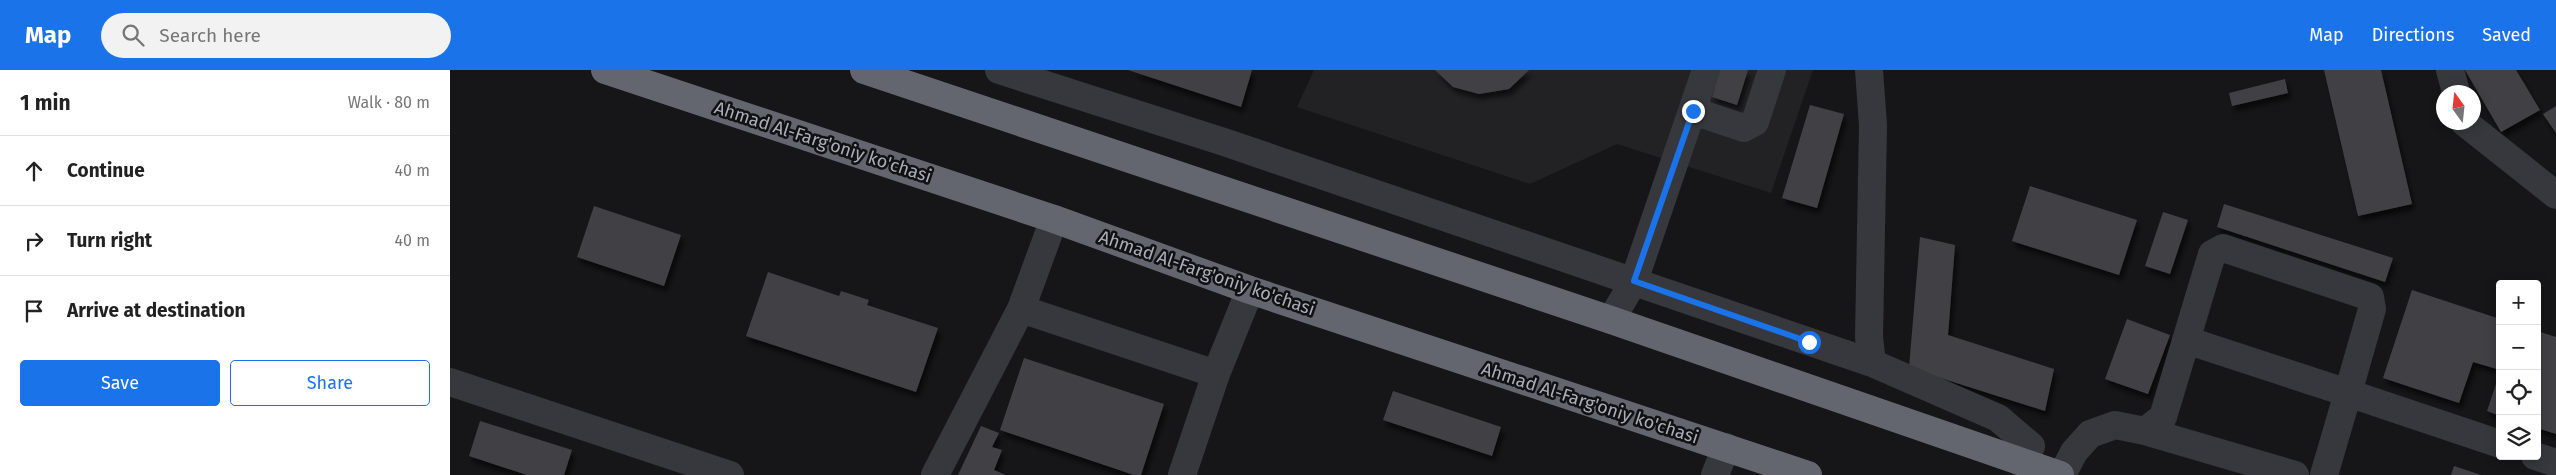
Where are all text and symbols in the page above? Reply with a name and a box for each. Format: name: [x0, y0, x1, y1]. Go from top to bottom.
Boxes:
search box: [101, 13, 451, 58]
text: Map: [25, 21, 71, 49]
icon: search: [119, 21, 147, 49]
text: Search here: [159, 24, 261, 47]
text: Map: [2309, 24, 2344, 46]
text: Directions: [2372, 24, 2454, 46]
text: Saved: [2482, 24, 2531, 46]
north arrow: [2436, 85, 2481, 130]
text: 1 min: [20, 90, 71, 116]
text: Walk · 80 m: [348, 93, 430, 112]
street label: Ahmad Al-Farg'oniy ko'chasi: [712, 96, 934, 188]
route end: [1682, 100, 1705, 123]
icon: ahead: [20, 157, 48, 185]
text: Continue: [67, 159, 145, 182]
text: 40 m: [395, 161, 430, 180]
street label: Ahmad Al-Farg'oniy ko'chasi: [1096, 226, 1318, 320]
icon: right: [20, 227, 48, 255]
text: Turn right: [67, 229, 152, 252]
text: 40 m: [395, 231, 430, 250]
map controls: [2496, 280, 2541, 460]
button: +: [2496, 280, 2541, 325]
icon: arrive: [20, 297, 48, 325]
text: Arrive at destination: [67, 299, 246, 322]
button: −: [2496, 325, 2541, 370]
route start: [1798, 331, 1821, 354]
street label: Ahmad Al-Farg'oniy ko'chasi: [1479, 357, 1701, 449]
button: Save: [20, 360, 220, 406]
button: Share: [230, 360, 430, 406]
button: locate: [2496, 370, 2541, 415]
button: layers: [2496, 415, 2541, 460]

